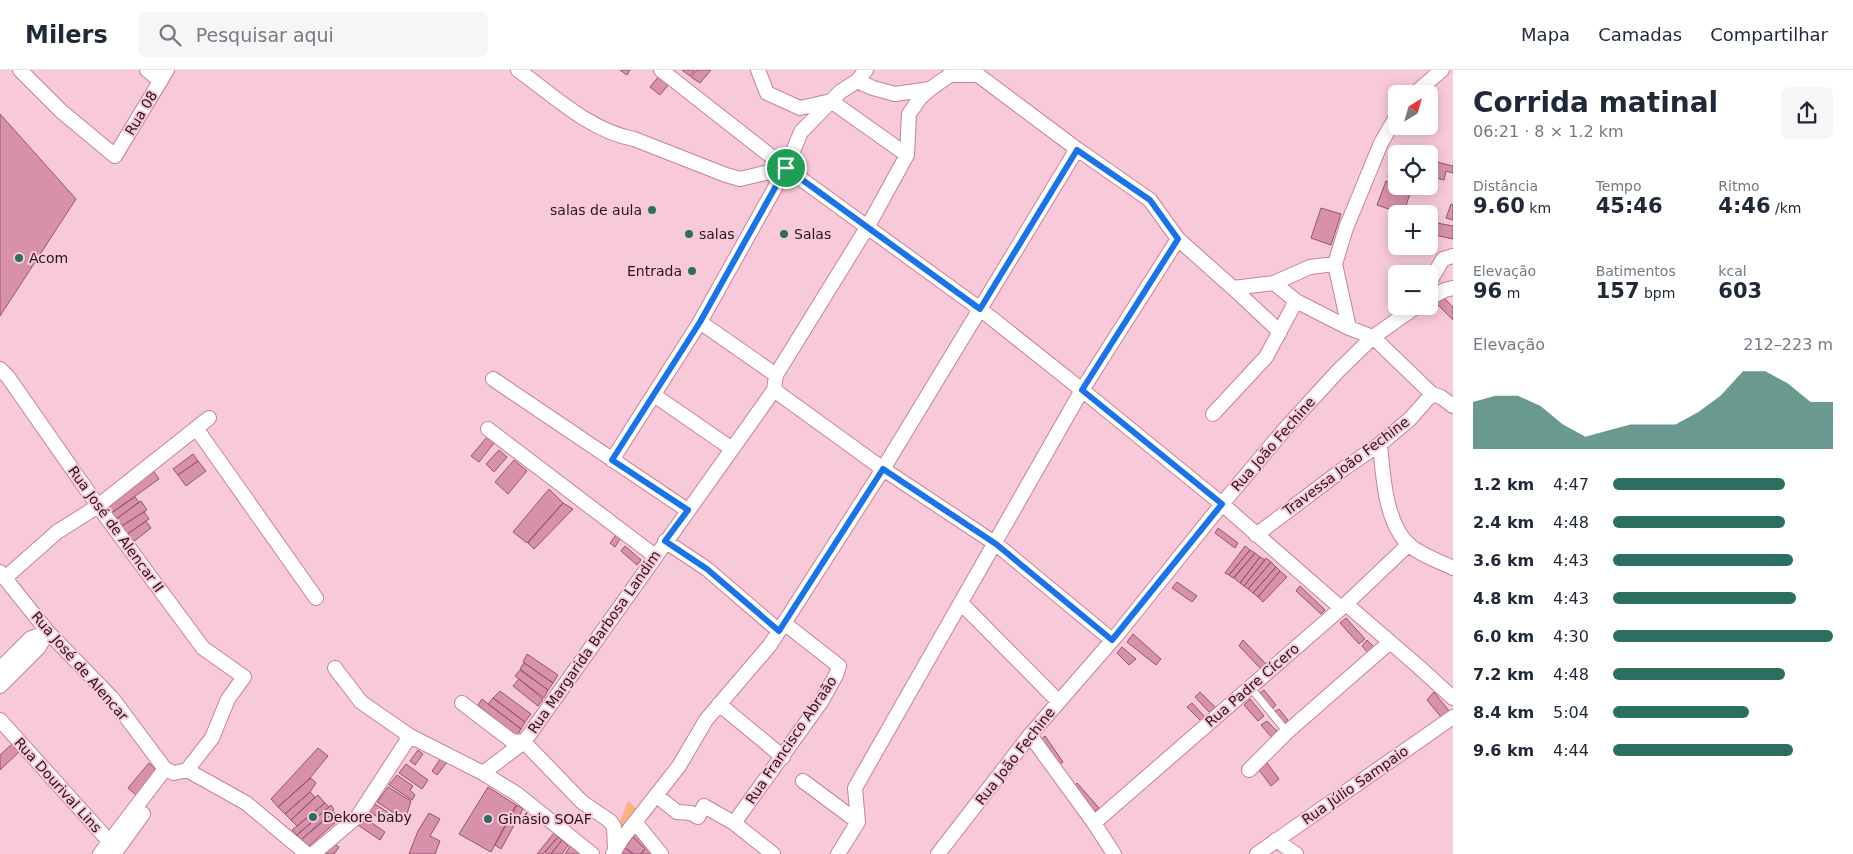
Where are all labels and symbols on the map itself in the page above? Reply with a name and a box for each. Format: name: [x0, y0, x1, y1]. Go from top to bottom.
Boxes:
north arrow: [1388, 85, 1438, 135]
street label: Rua 08: [122, 88, 160, 138]
pin: [765, 147, 807, 189]
place label: salas de aula: [550, 202, 642, 218]
marker: salas de aula: [646, 204, 658, 216]
place label: salas: [699, 226, 735, 242]
place label: Salas: [794, 226, 831, 242]
marker: salas: [683, 228, 695, 240]
marker: Salas: [778, 228, 790, 240]
place label: Acom: [29, 250, 68, 266]
marker: Acom: [13, 252, 25, 264]
place label: Entrada: [627, 263, 682, 279]
marker: Entrada: [686, 265, 698, 277]
street label: Rua João Fechine: [1228, 394, 1318, 494]
street label: Travessa João Fechine: [1279, 413, 1412, 519]
street label: Rua José de Alencar II: [65, 463, 167, 595]
street label: Rua Margarida Barbosa Landim: [524, 547, 664, 737]
street label: Rua José de Alencar: [28, 608, 132, 724]
street label: Rua Padre Cícero: [1202, 640, 1302, 730]
street label: Rua Francisco Abraão: [742, 673, 840, 807]
street label: Rua João Fechine: [972, 704, 1058, 808]
street label: Rua Dourival Lins: [11, 734, 105, 836]
street label: Rua Júlio Sampaio: [1299, 742, 1411, 828]
place label: Dekore baby: [323, 809, 412, 825]
marker: Dekore baby: [307, 811, 319, 823]
place label: Ginásio SOAF: [498, 811, 592, 827]
marker: Ginásio SOAF: [482, 813, 494, 825]

